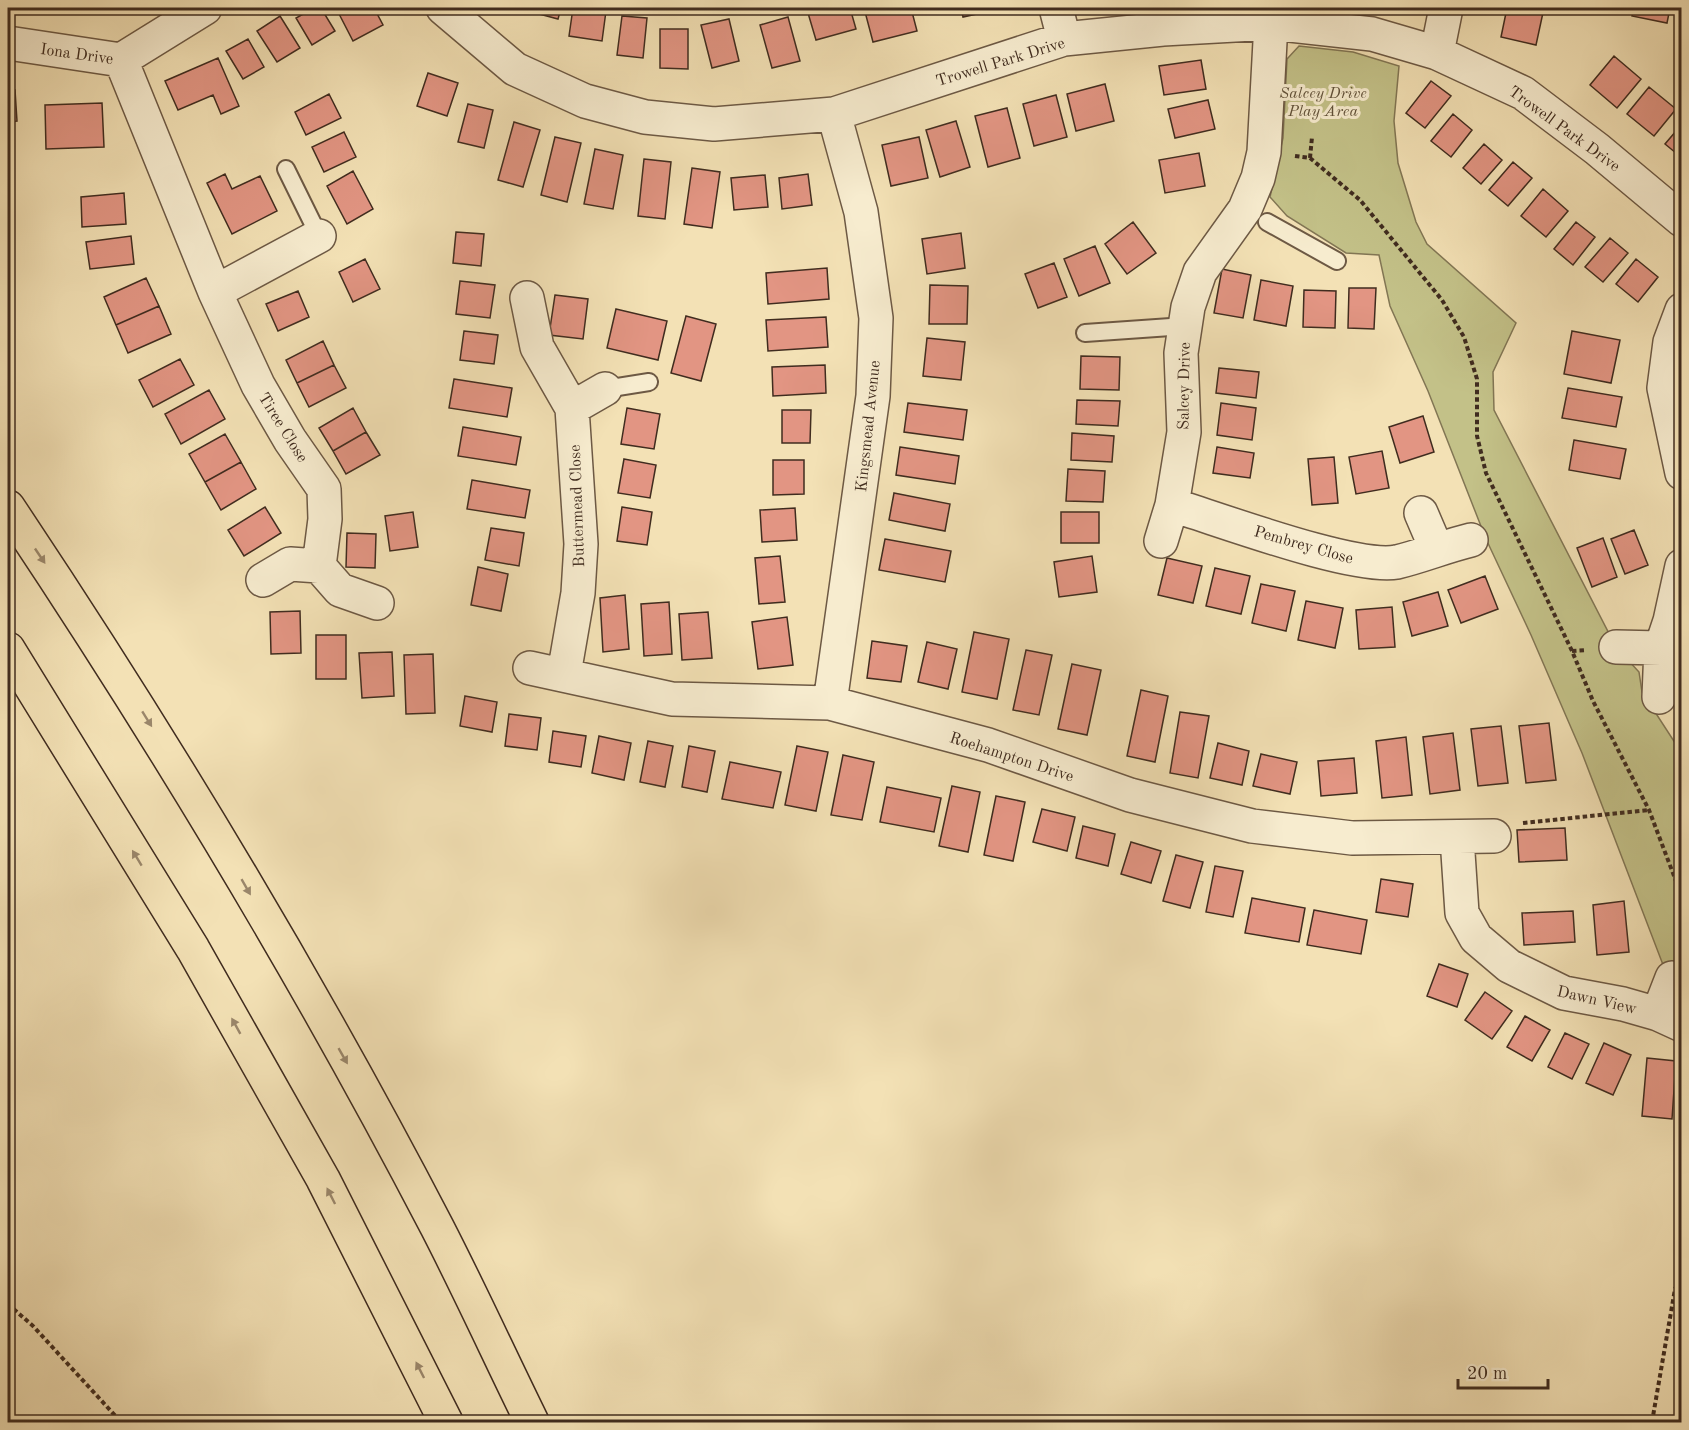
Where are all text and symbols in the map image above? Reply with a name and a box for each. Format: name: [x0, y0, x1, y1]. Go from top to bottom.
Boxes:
street label: Trowell Park Drive: [934, 36, 1067, 90]
street label: Iona Drive: [39, 42, 114, 68]
street label: Trowell Park Drive: [1505, 84, 1623, 175]
park label: Salcey Drive Play Area: [1279, 86, 1367, 120]
street label: Salcey Drive: [1176, 342, 1194, 430]
street label: Kingsmead Avenue: [854, 360, 884, 493]
street label: Tiree Close: [255, 390, 310, 466]
street label: Buttermead Close: [568, 444, 588, 568]
street label: Pembrey Close: [1252, 524, 1355, 568]
one-way arrow: [34, 547, 46, 563]
one-way arrow: [141, 711, 152, 727]
street label: Roehampton Drive: [947, 730, 1075, 786]
one-way arrow: [132, 850, 143, 866]
one-way arrow: [240, 879, 251, 895]
street label: Dawn View: [1555, 984, 1639, 1018]
one-way arrow: [231, 1017, 241, 1034]
one-way arrow: [338, 1048, 348, 1065]
one-way arrow: [327, 1188, 336, 1205]
scale bar: [1458, 1352, 1548, 1390]
one-way arrow: [415, 1362, 424, 1379]
text: 20 m: [1467, 1365, 1507, 1383]

